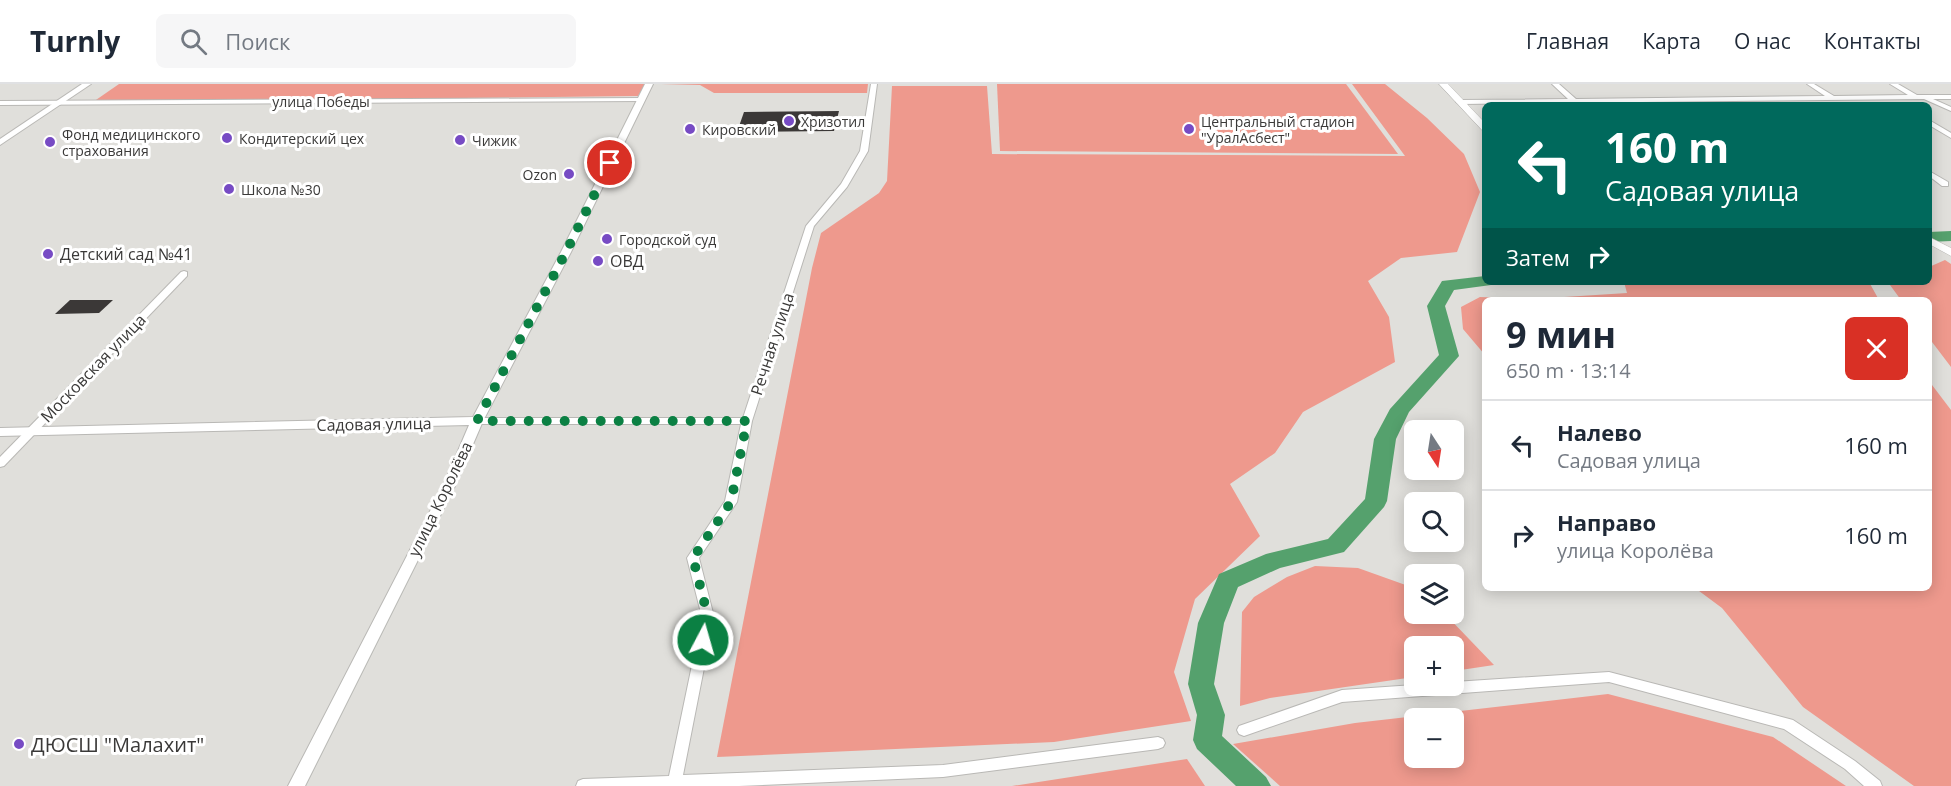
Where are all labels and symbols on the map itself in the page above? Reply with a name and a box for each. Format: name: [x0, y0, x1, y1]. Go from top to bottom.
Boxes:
street label: улица Победы: [272, 92, 370, 111]
place label: Хризотил: [801, 112, 865, 131]
place label: Центральный стадион "УралАсбест": [1201, 112, 1355, 147]
marker: Хризотил: [782, 114, 796, 128]
place label: Кировский: [702, 120, 776, 139]
marker: Кировский: [683, 122, 697, 136]
marker: Центральный стадион "УралАсбест": [1182, 122, 1196, 136]
place label: Фонд медицинского страхования: [62, 125, 201, 160]
place label: Кондитерский цех: [239, 129, 365, 148]
marker: Кондитерский цех: [220, 131, 234, 145]
place label: Чижик: [472, 131, 518, 150]
marker: Чижик: [453, 133, 467, 147]
marker: Фонд медицинского страхования: [43, 135, 57, 149]
pin: [584, 137, 635, 188]
place label: Ozon: [523, 165, 557, 184]
marker: Ozon: [562, 167, 576, 181]
place label: Школа №30: [241, 180, 321, 199]
marker: Школа №30: [222, 182, 236, 196]
place label: Городской суд: [619, 230, 716, 249]
marker: Городской суд: [600, 232, 614, 246]
place label: Детский сад №41: [60, 243, 192, 265]
marker: Детский сад №41: [41, 247, 55, 261]
place label: ОВД: [610, 250, 644, 272]
marker: ОВД: [591, 254, 605, 268]
street label: Речная улица: [745, 290, 799, 398]
street label: Московская улица: [35, 309, 151, 427]
street label: Садовая улица: [316, 412, 432, 436]
north arrow: [1404, 420, 1464, 480]
street label: улица Королёва: [403, 438, 477, 560]
position arrow: [671, 608, 735, 672]
place label: ДЮСШ "Малахит": [31, 731, 204, 758]
marker: ДЮСШ "Малахит": [12, 737, 26, 751]

